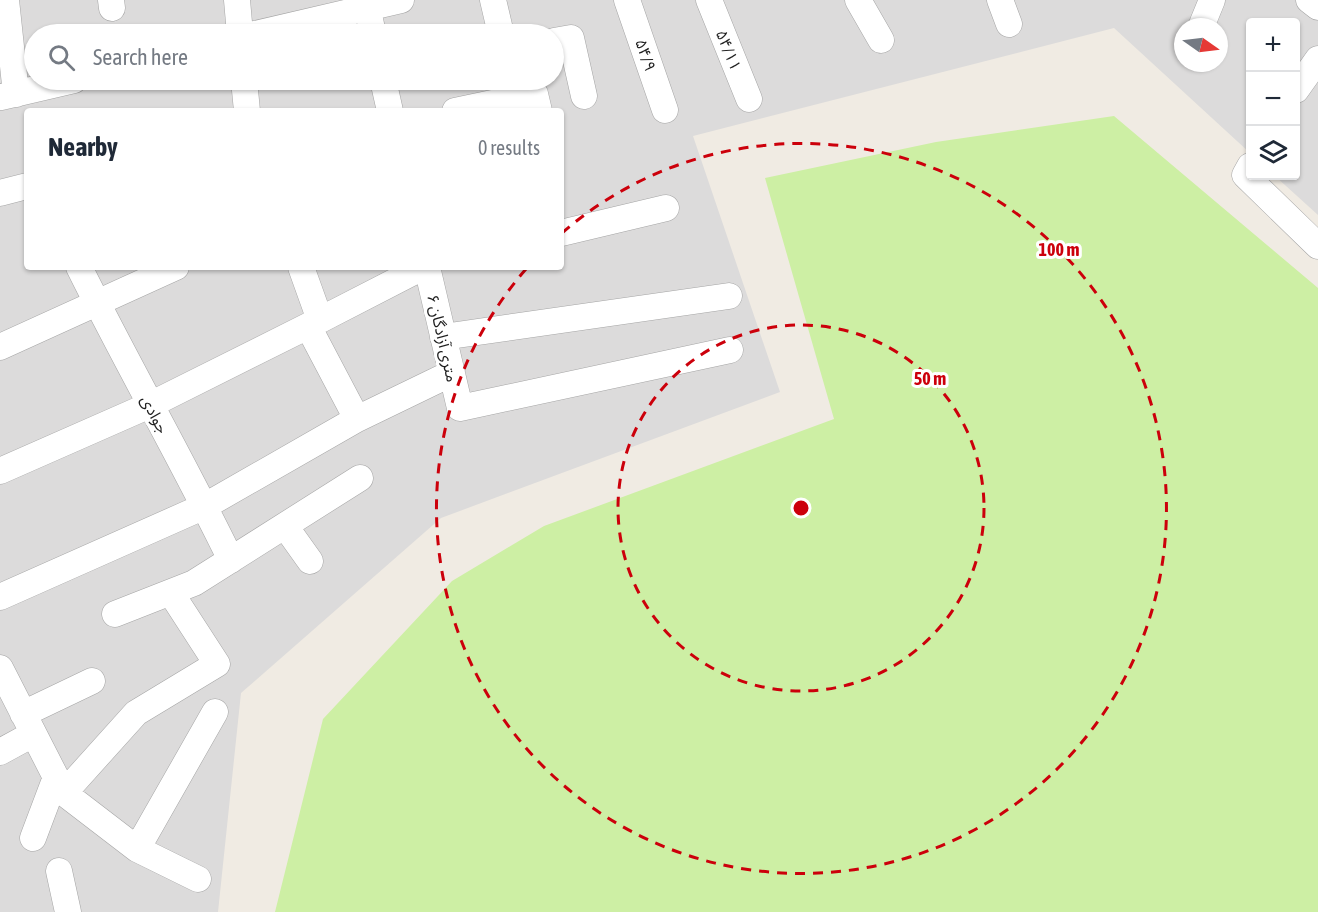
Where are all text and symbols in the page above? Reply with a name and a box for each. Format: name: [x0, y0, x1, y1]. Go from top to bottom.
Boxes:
north arrow: [1174, 18, 1228, 72]
map controls: [1246, 18, 1300, 180]
button: +: [1246, 18, 1300, 72]
search box: [24, 24, 564, 90]
street label: ۵۴/۱۱: [713, 27, 745, 73]
street label: ۵۴/۹: [632, 37, 660, 73]
icon: search: [45, 41, 78, 74]
text: Search here: [93, 44, 188, 70]
button: −: [1246, 72, 1300, 126]
button: layers: [1246, 126, 1300, 180]
text: Nearby: [48, 132, 118, 162]
text: 0 results: [478, 136, 540, 159]
text: 100 m: [1039, 239, 1079, 260]
street label: ۶ متری آزادگان: [423, 292, 462, 384]
text: 50 m: [914, 368, 946, 389]
street label: جوادی: [137, 392, 172, 437]
centre of rings: [791, 498, 811, 518]

